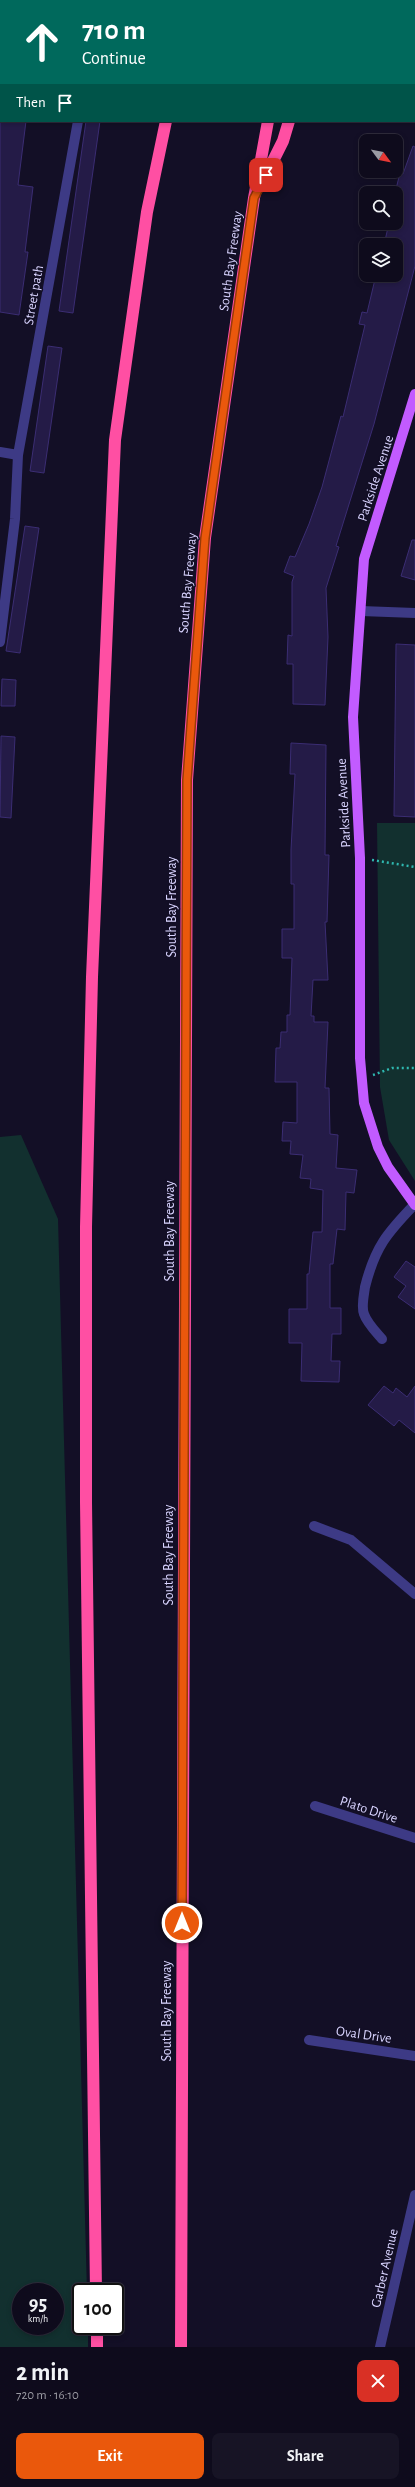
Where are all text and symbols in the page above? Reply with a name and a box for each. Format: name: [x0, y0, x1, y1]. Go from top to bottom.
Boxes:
icon: ahead: [16, 16, 68, 68]
text: 710 m: [82, 17, 146, 45]
text: Continue: [82, 50, 146, 68]
icon: arrive: [54, 92, 76, 114]
text: Then: [16, 95, 46, 110]
north arrow: [359, 134, 403, 178]
map controls: [359, 134, 403, 282]
pin: [249, 158, 283, 192]
icon: arrive: [255, 164, 277, 186]
button: search: [359, 186, 403, 230]
street label: South Bay Freeway: [217, 210, 245, 312]
button: layers: [359, 238, 403, 282]
street label: Street path: [22, 264, 46, 326]
street label: Parkside Avenue: [355, 434, 396, 523]
street label: South Bay Freeway: [177, 532, 199, 634]
street label: Parkside Avenue: [335, 758, 353, 848]
street label: South Bay Freeway: [165, 857, 179, 957]
street label: South Bay Freeway: [163, 1181, 177, 1281]
street label: South Bay Freeway: [162, 1505, 176, 1605]
street label: Plato Drive: [338, 1794, 399, 1826]
position arrow: [161, 1902, 203, 1944]
street label: South Bay Freeway: [160, 1961, 174, 2061]
street label: Oval Drive: [335, 2024, 393, 2046]
street label: Garber Avenue: [369, 2227, 401, 2309]
speed limit sign: 100: [72, 2283, 124, 2335]
text: 95: [29, 2294, 47, 2314]
text: km/h: [28, 2314, 48, 2324]
button: close: [357, 2360, 399, 2402]
text: 2 min: [16, 2361, 69, 2385]
text: 720 m · 16:10: [16, 2389, 79, 2402]
button: Exit: [16, 2433, 204, 2479]
button: Share: [212, 2433, 399, 2479]

